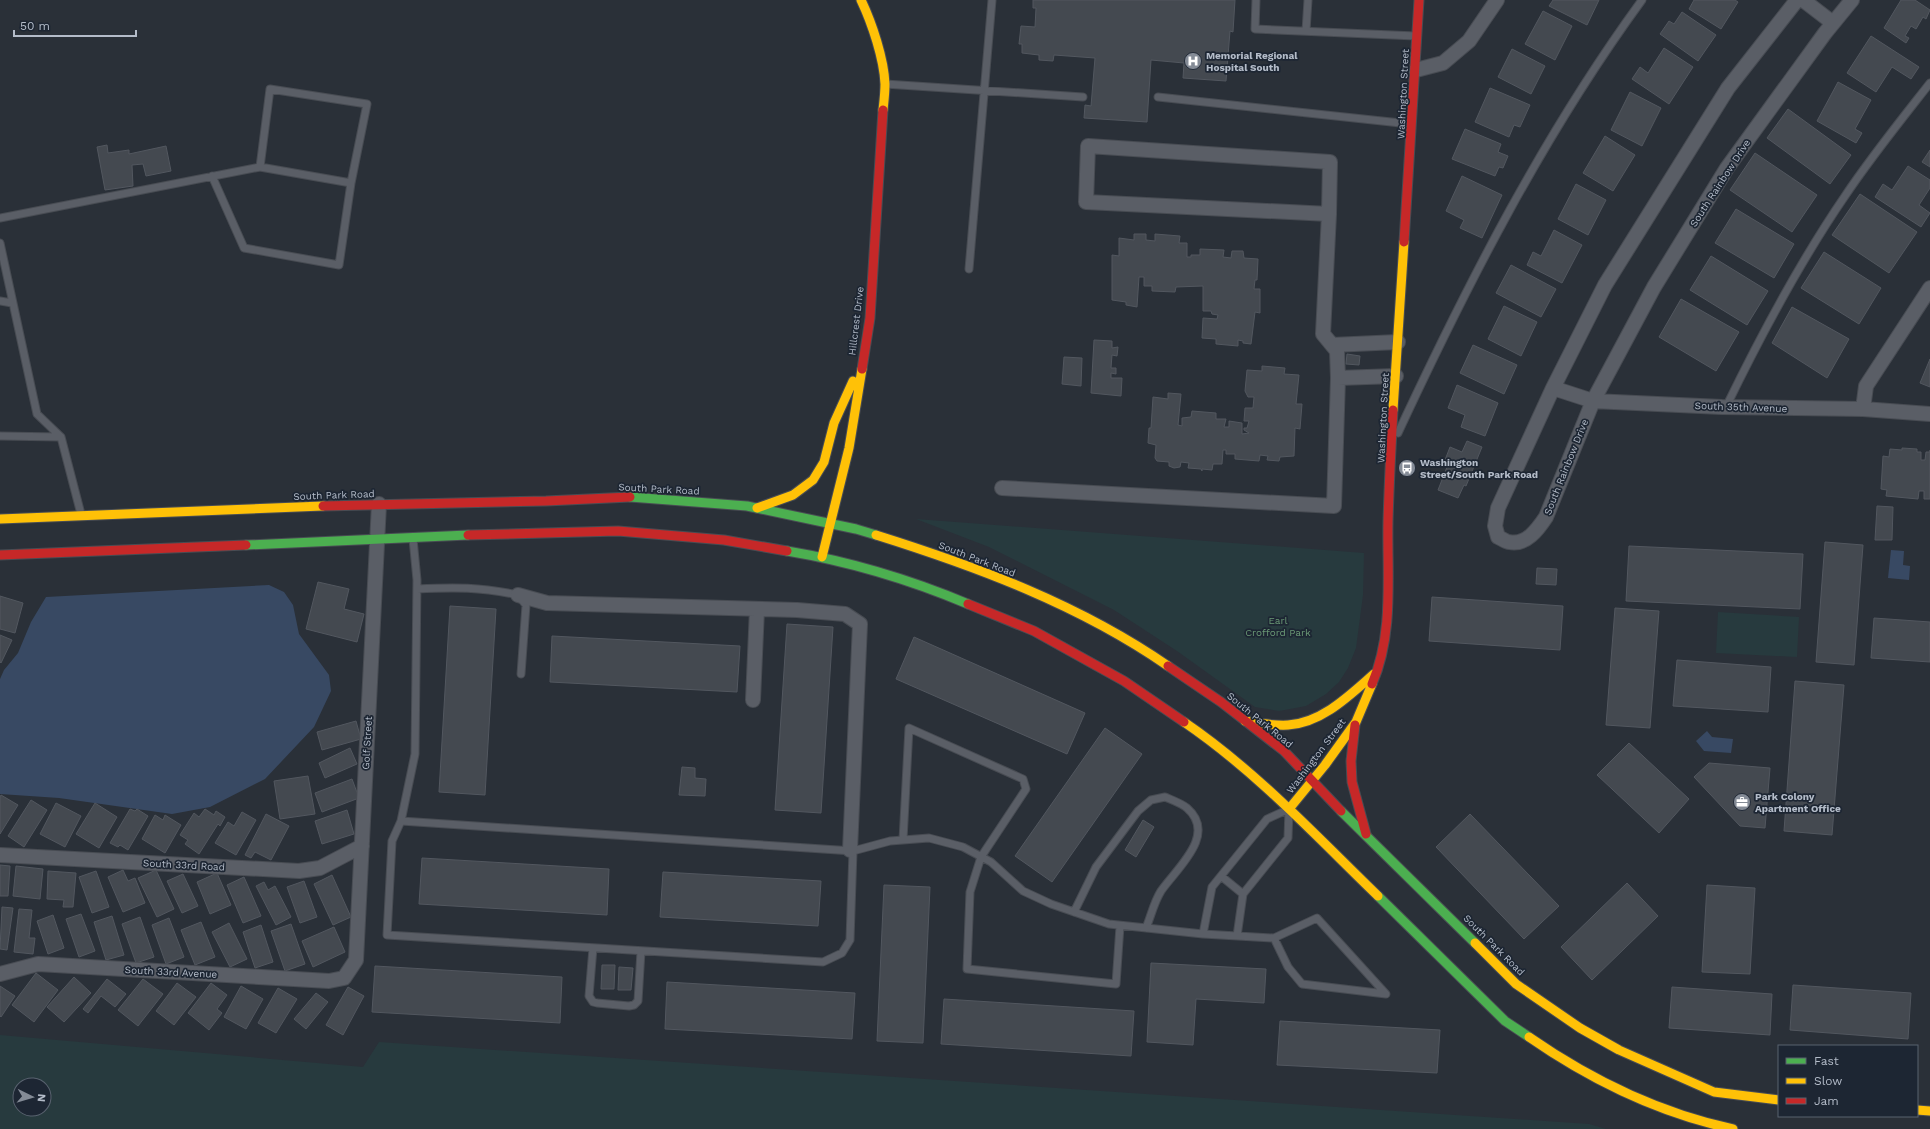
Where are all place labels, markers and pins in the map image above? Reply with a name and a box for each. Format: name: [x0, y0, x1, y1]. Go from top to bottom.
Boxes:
place label: Memorial Regional Hospital South: [1206, 50, 1298, 73]
hospital icon: Memorial Regional Hospital South: [1183, 51, 1203, 71]
place label: Washington Street/South Park Road: [1420, 457, 1538, 480]
bus stop icon: Washington Street/South Park Road: [1397, 458, 1417, 478]
place label: Park Colony Apartment Office: [1755, 791, 1841, 814]
office icon: Park Colony Apartment Office: [1732, 792, 1752, 812]

